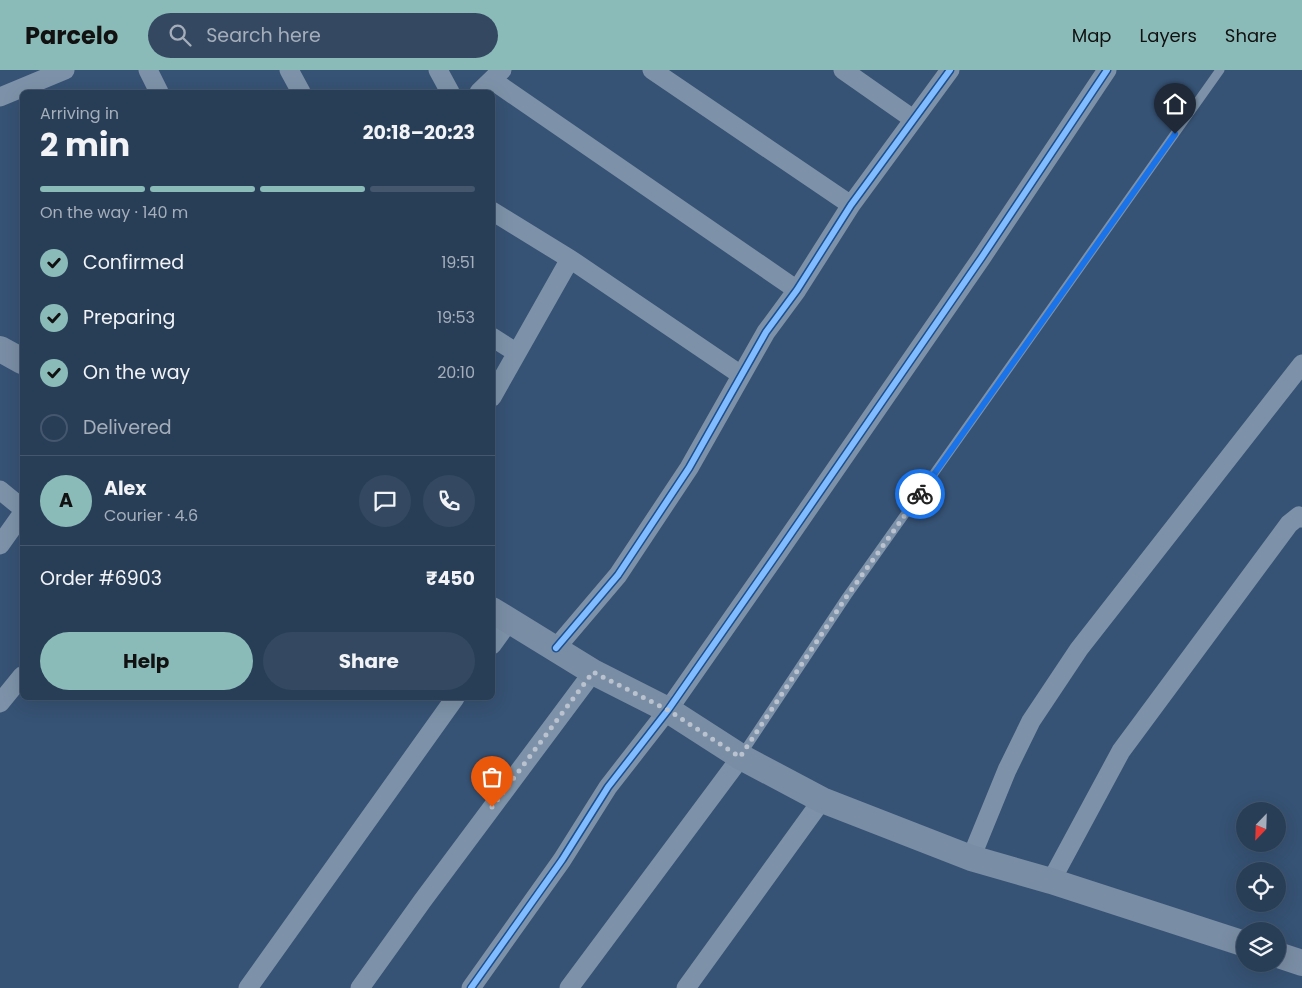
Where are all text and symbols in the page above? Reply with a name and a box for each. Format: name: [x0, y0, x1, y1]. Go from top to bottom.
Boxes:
search box: [148, 13, 498, 58]
text: Parcelo: [25, 19, 118, 52]
icon: search: [166, 21, 194, 49]
text: Search here: [206, 22, 321, 49]
text: Map: [1072, 23, 1112, 48]
text: Layers: [1140, 23, 1197, 48]
text: Share: [1225, 23, 1277, 48]
pin: [1154, 83, 1196, 134]
icon: home: [1161, 90, 1189, 118]
text: Arriving in: [40, 102, 119, 125]
text: 20:18–20:23: [363, 119, 475, 146]
text: 2 min: [40, 122, 130, 167]
text: On the way · 140 m: [40, 201, 188, 224]
icon: check: [40, 249, 68, 277]
text: Confirmed: [83, 249, 184, 276]
text: 19:51: [441, 251, 475, 274]
icon: check: [40, 304, 68, 332]
text: Preparing: [83, 304, 175, 331]
text: 19:53: [437, 306, 475, 329]
icon: check: [40, 359, 68, 387]
text: On the way: [83, 359, 190, 386]
text: 20:10: [437, 361, 475, 384]
text: Delivered: [83, 414, 172, 441]
courier: [895, 469, 945, 519]
text: Alex: [104, 475, 146, 502]
button: chat: [359, 475, 411, 527]
button: phone: [423, 475, 475, 527]
icon: bike: [906, 480, 934, 508]
text: A: [59, 487, 73, 514]
text: Courier · 4.6: [104, 504, 198, 527]
text: Order #6903: [40, 565, 162, 592]
text: ₹450: [426, 565, 475, 592]
button: Help: [40, 632, 253, 690]
button: Share: [263, 632, 475, 690]
pin: [471, 756, 513, 807]
icon: bag: [478, 763, 506, 791]
north arrow: [1236, 802, 1286, 852]
map controls: [1236, 802, 1286, 972]
button: locate: [1236, 862, 1286, 912]
button: layers: [1236, 922, 1286, 972]

